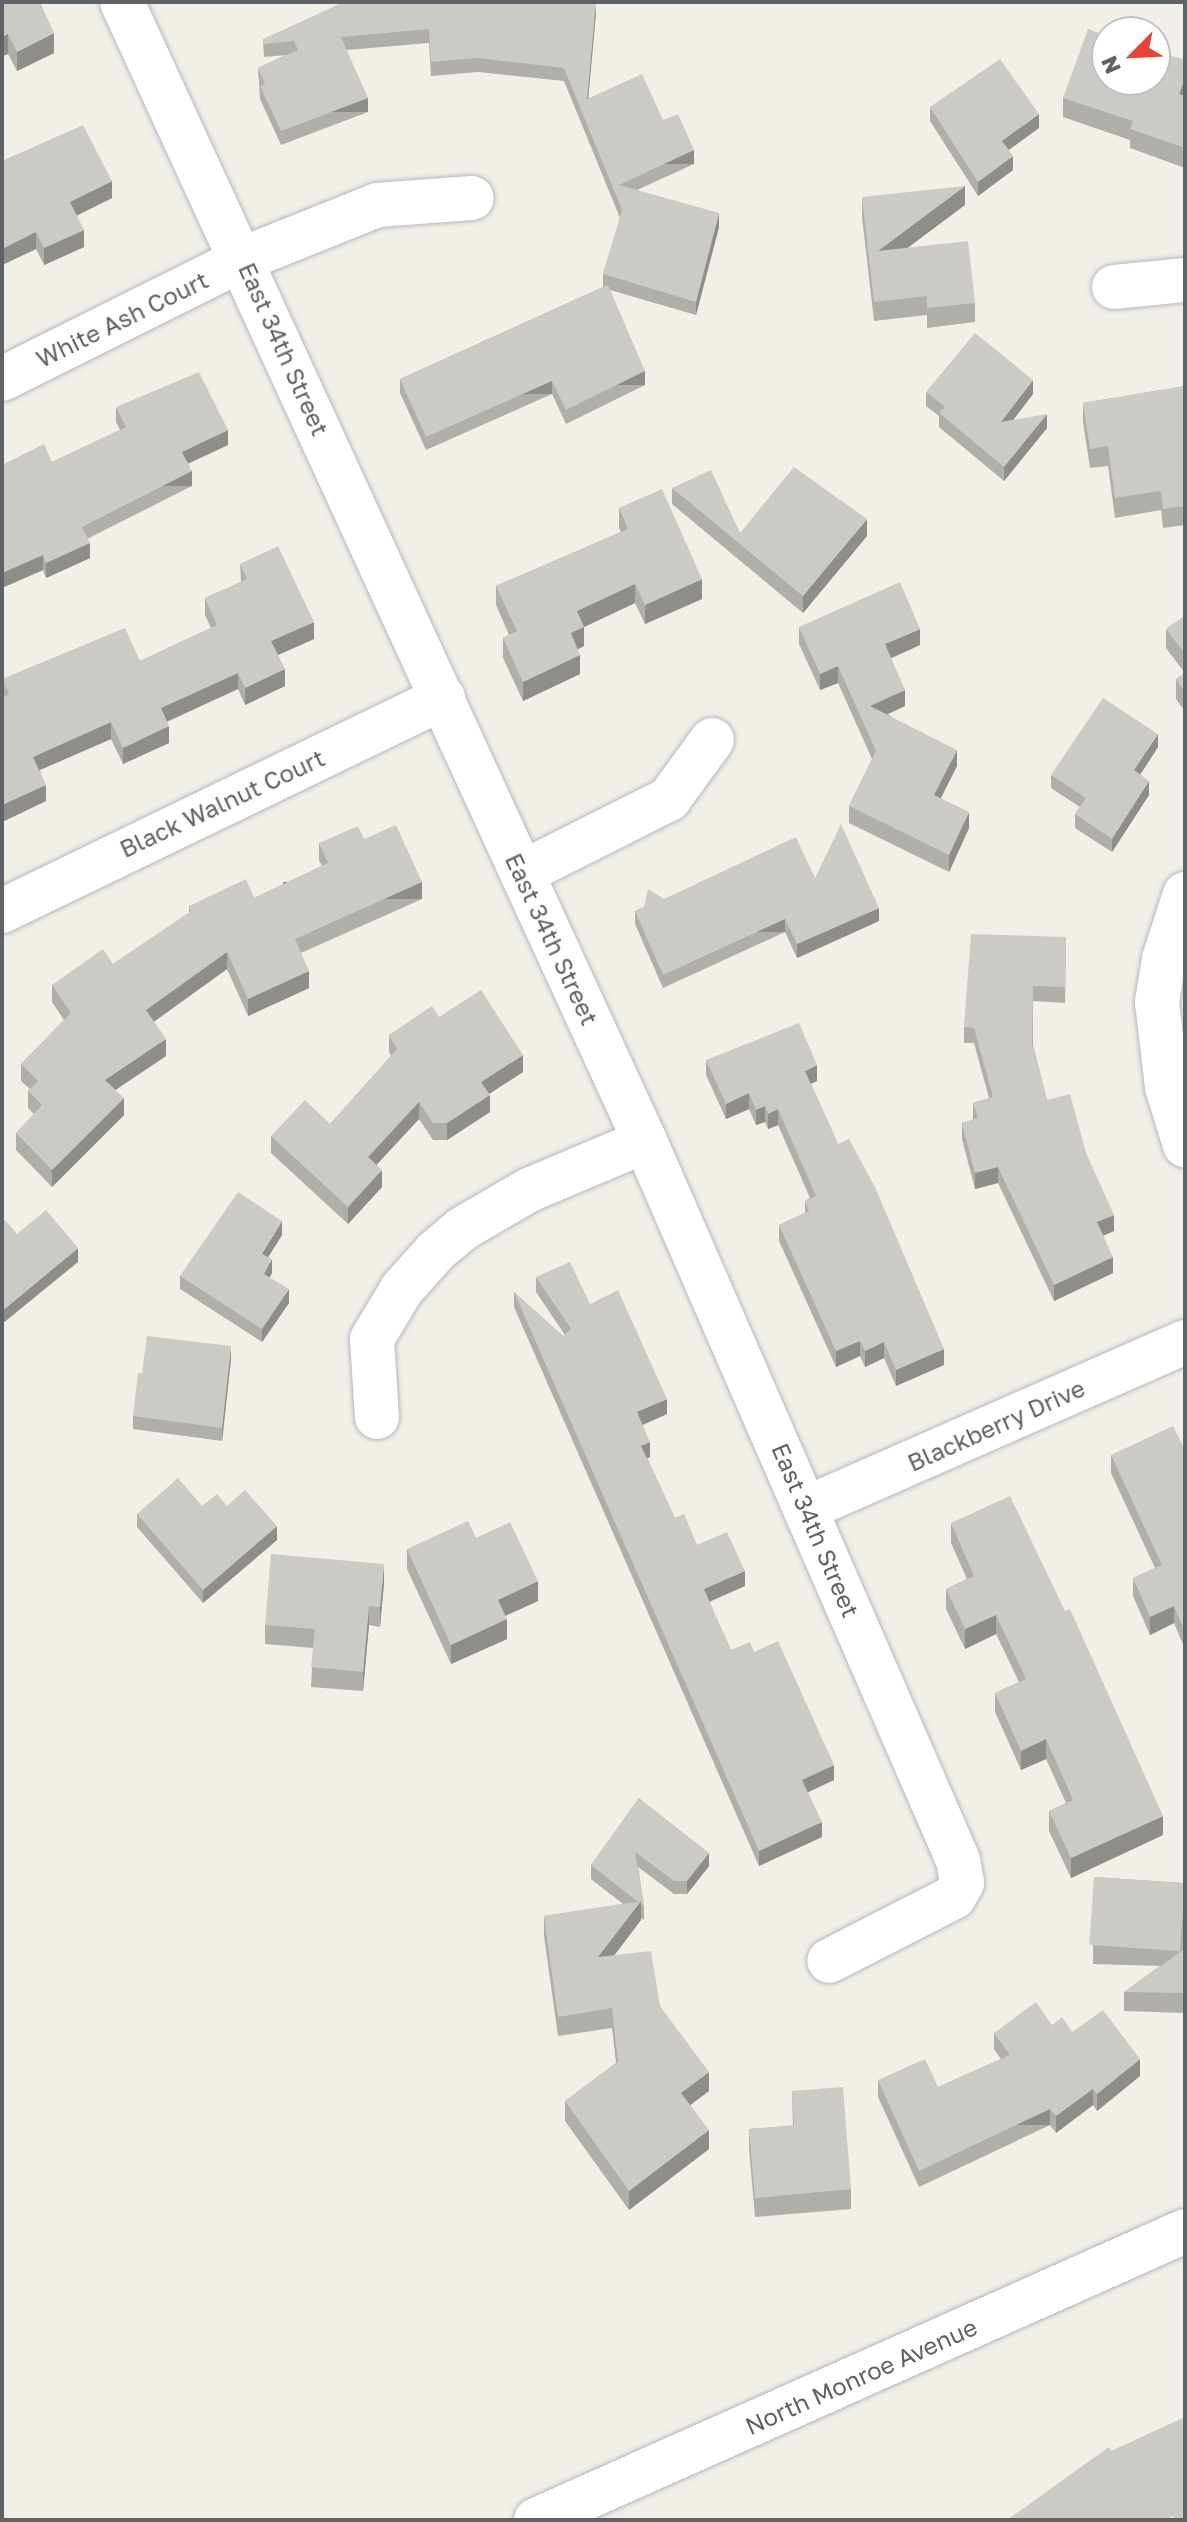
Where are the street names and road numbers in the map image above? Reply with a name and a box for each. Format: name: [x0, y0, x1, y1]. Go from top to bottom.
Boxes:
street label: East 34th Street: [233, 258, 335, 440]
street label: White Ash Court: [31, 265, 213, 373]
street label: Black Walnut Court: [115, 743, 329, 863]
street label: East 34th Street: [500, 848, 604, 1030]
street label: Blackberry Drive: [903, 1373, 1089, 1477]
street label: East 34th Street: [766, 1439, 866, 1621]
street label: North Monroe Avenue: [741, 2312, 981, 2440]

